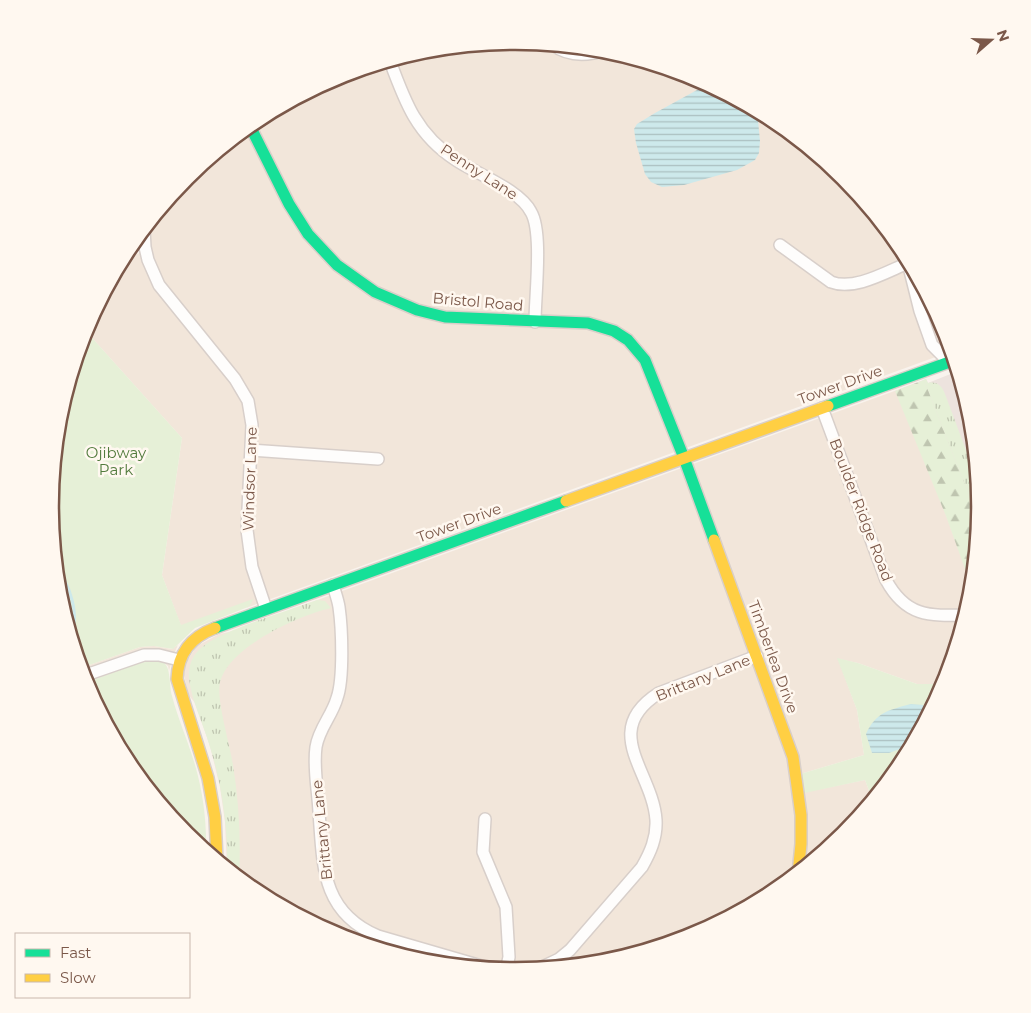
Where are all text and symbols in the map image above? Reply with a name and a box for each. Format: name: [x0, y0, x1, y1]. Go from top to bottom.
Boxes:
north arrow: [966, 15, 1016, 65]
text: N: [993, 27, 1014, 44]
street label: Penny Lane: [437, 139, 522, 204]
street label: Bristol Road: [432, 288, 524, 315]
street label: Tower Drive: [795, 361, 885, 409]
street label: Windsor Lane: [238, 427, 261, 531]
street label: Boulder Ridge Road: [825, 436, 897, 584]
park label: Ojibway Park: [86, 443, 147, 479]
street label: Tower Drive: [414, 499, 504, 547]
street label: Timberlea Drive: [744, 598, 803, 716]
street label: Brittany Lane: [653, 650, 753, 705]
street label: Brittany Lane: [307, 779, 336, 881]
legend: [15, 933, 190, 998]
text: Fast: [60, 943, 91, 962]
text: Slow: [60, 968, 96, 987]

